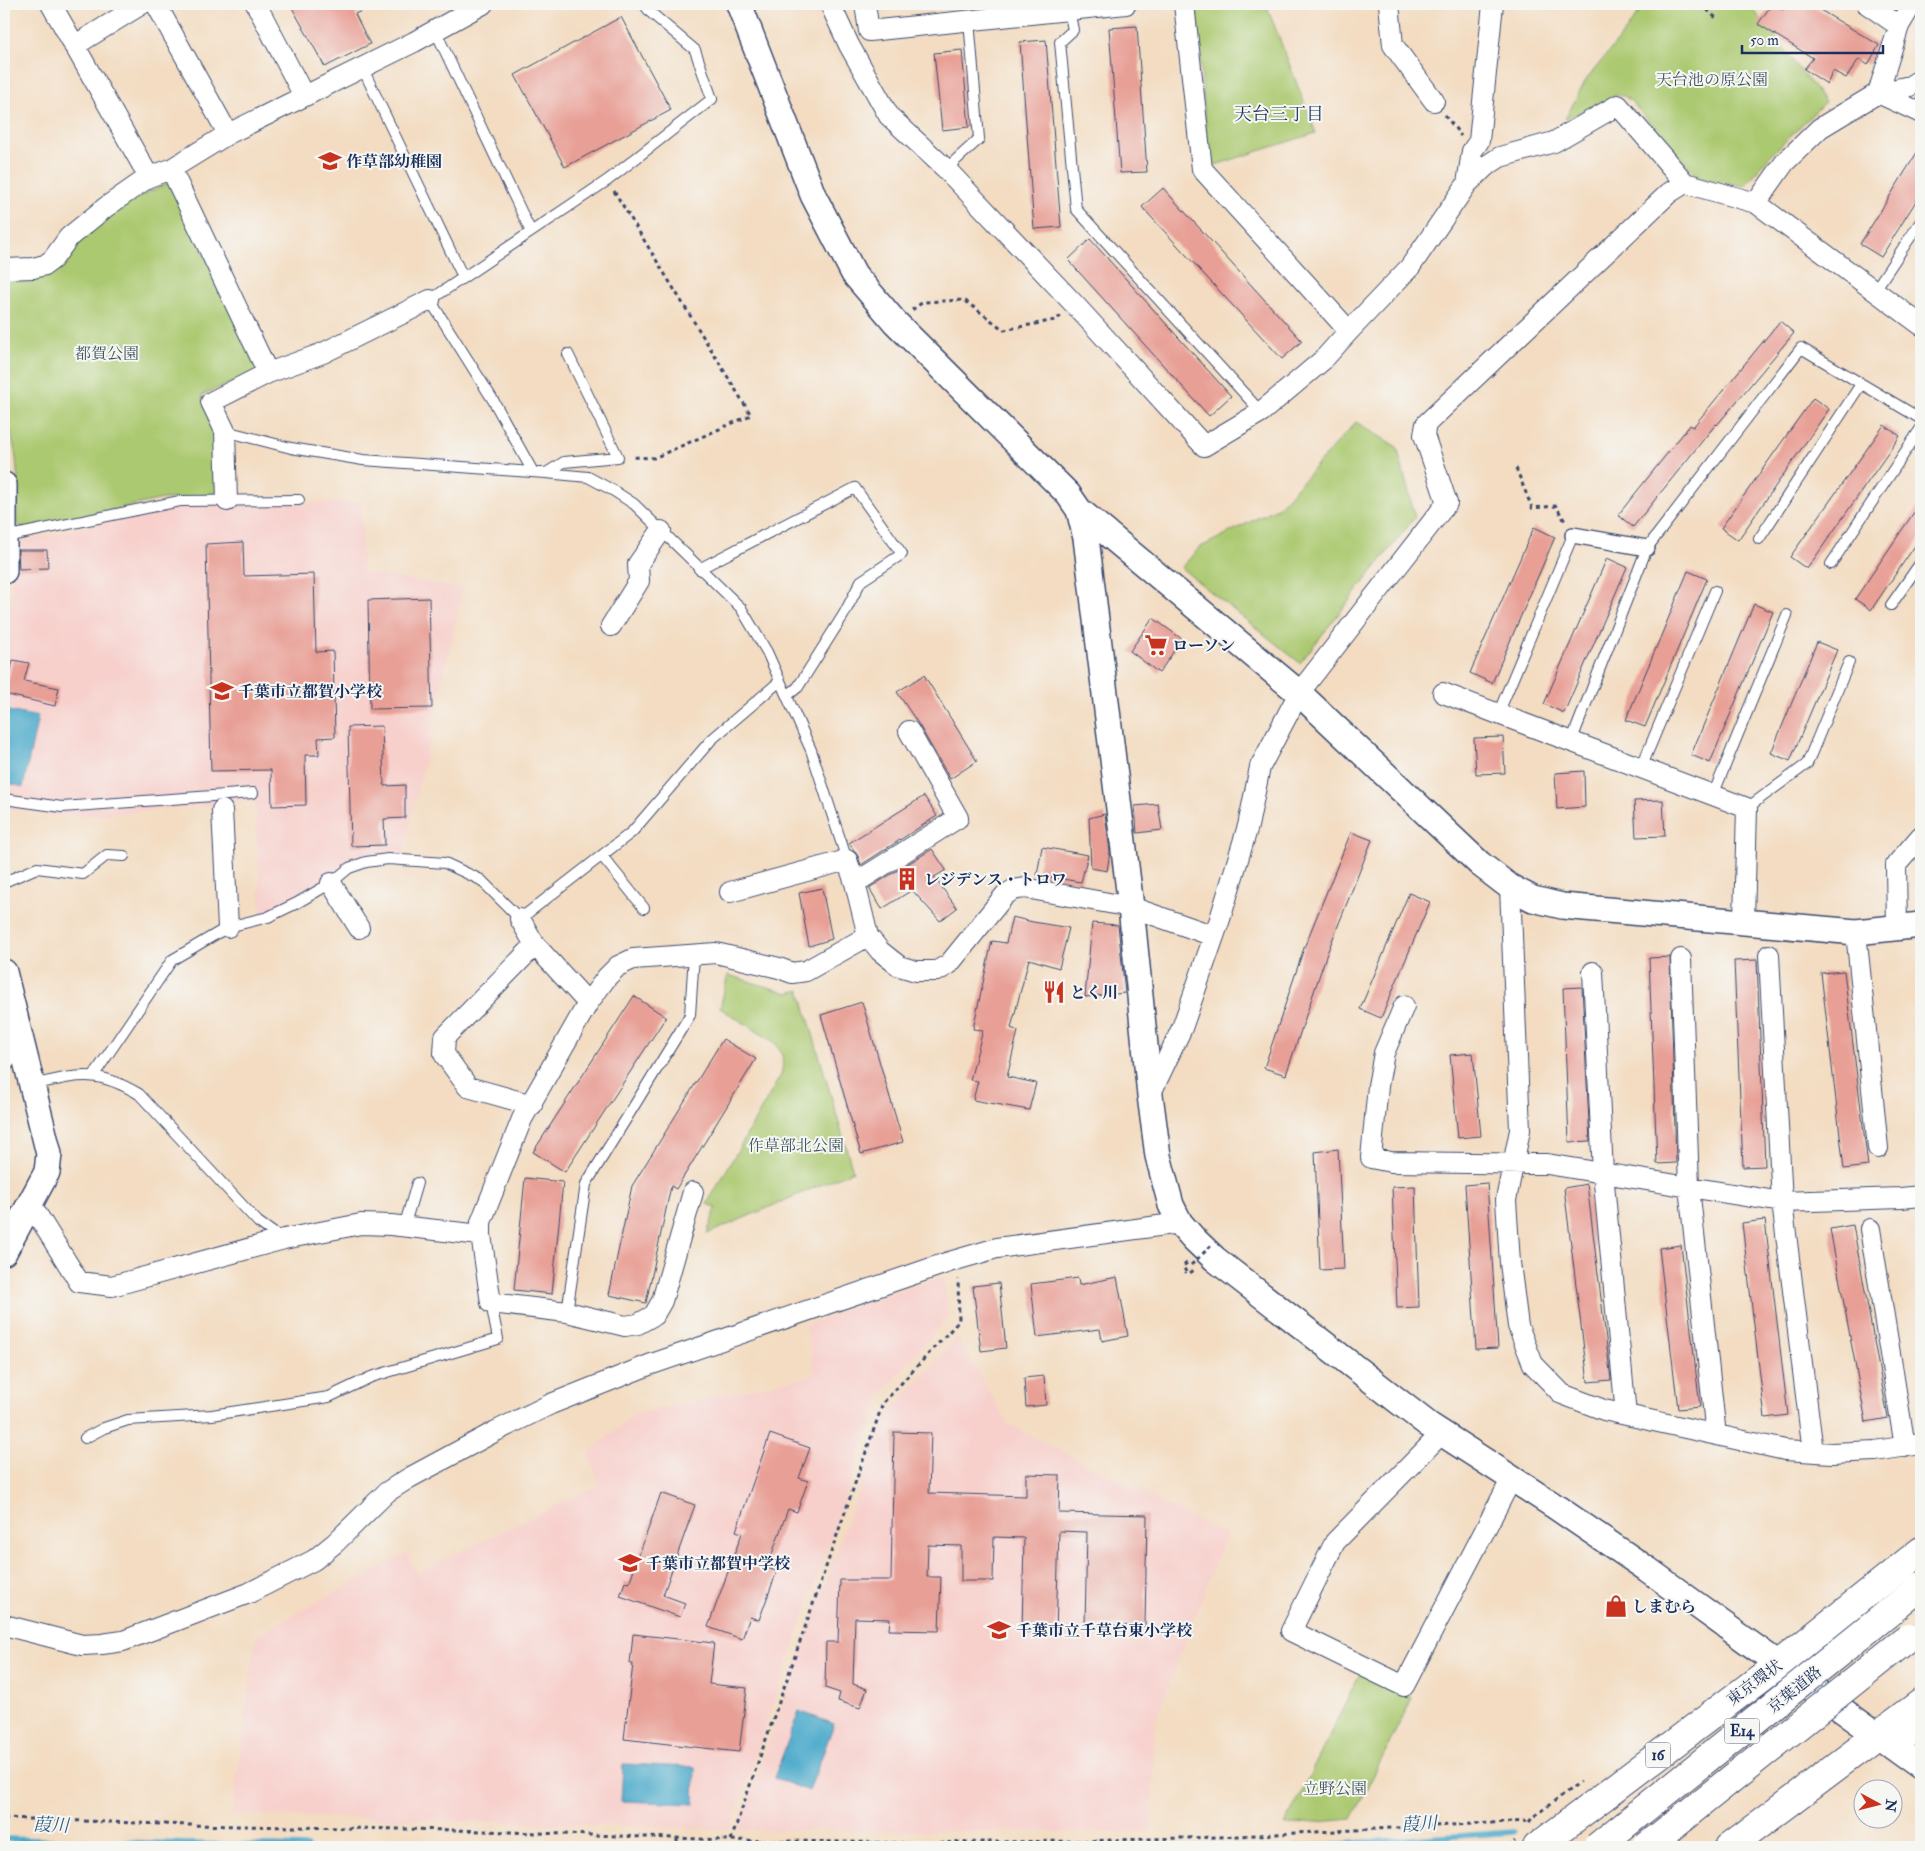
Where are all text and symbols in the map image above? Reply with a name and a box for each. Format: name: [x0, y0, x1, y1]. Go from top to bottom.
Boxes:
scale bar: [1742, 22, 1884, 54]
text: 50 m: [1750, 31, 1779, 50]
park label: 天台池の原公園: [1656, 70, 1768, 90]
district label: 天台三丁目: [1234, 103, 1324, 126]
school or university icon: 作草部幼稚園: [317, 148, 343, 174]
place label: 作草部幼稚園: [346, 152, 442, 172]
park label: 都賀公園: [75, 344, 139, 364]
supermarket icon: ローソン: [1143, 632, 1169, 658]
place label: ローソン: [1172, 636, 1235, 656]
school or university icon: 千葉市立都賀小学校: [209, 678, 235, 704]
place label: 千葉市立都賀小学校: [238, 682, 383, 702]
building icon: レジデンス・トロワ: [894, 866, 920, 892]
place label: レジデンス・トロワ: [924, 870, 1067, 890]
restaurant icon: とく川: [1041, 979, 1067, 1005]
place label: とく川: [1070, 983, 1118, 1003]
park label: 作草部北公園: [748, 1136, 844, 1156]
school or university icon: 千葉市立都賀中学校: [617, 1550, 643, 1576]
place label: 千葉市立都賀中学校: [646, 1554, 791, 1574]
shop icon: しまむら: [1603, 1593, 1629, 1619]
place label: しまむら: [1632, 1597, 1696, 1617]
school or university icon: 千葉市立千草台東小学校: [986, 1617, 1012, 1643]
place label: 千葉市立千草台東小学校: [1016, 1621, 1193, 1641]
street label: 東京環状: [1723, 1656, 1786, 1710]
street label: 京葉道路: [1763, 1662, 1826, 1718]
road number: E14: [1724, 1718, 1760, 1744]
road number: 16: [1646, 1742, 1670, 1768]
north arrow: [1852, 1778, 1902, 1828]
park label: 立野公園: [1303, 1779, 1367, 1799]
text: N: [1881, 1797, 1900, 1813]
water label: 葭川: [1400, 1812, 1440, 1837]
water label: 葭川: [33, 1813, 71, 1838]

